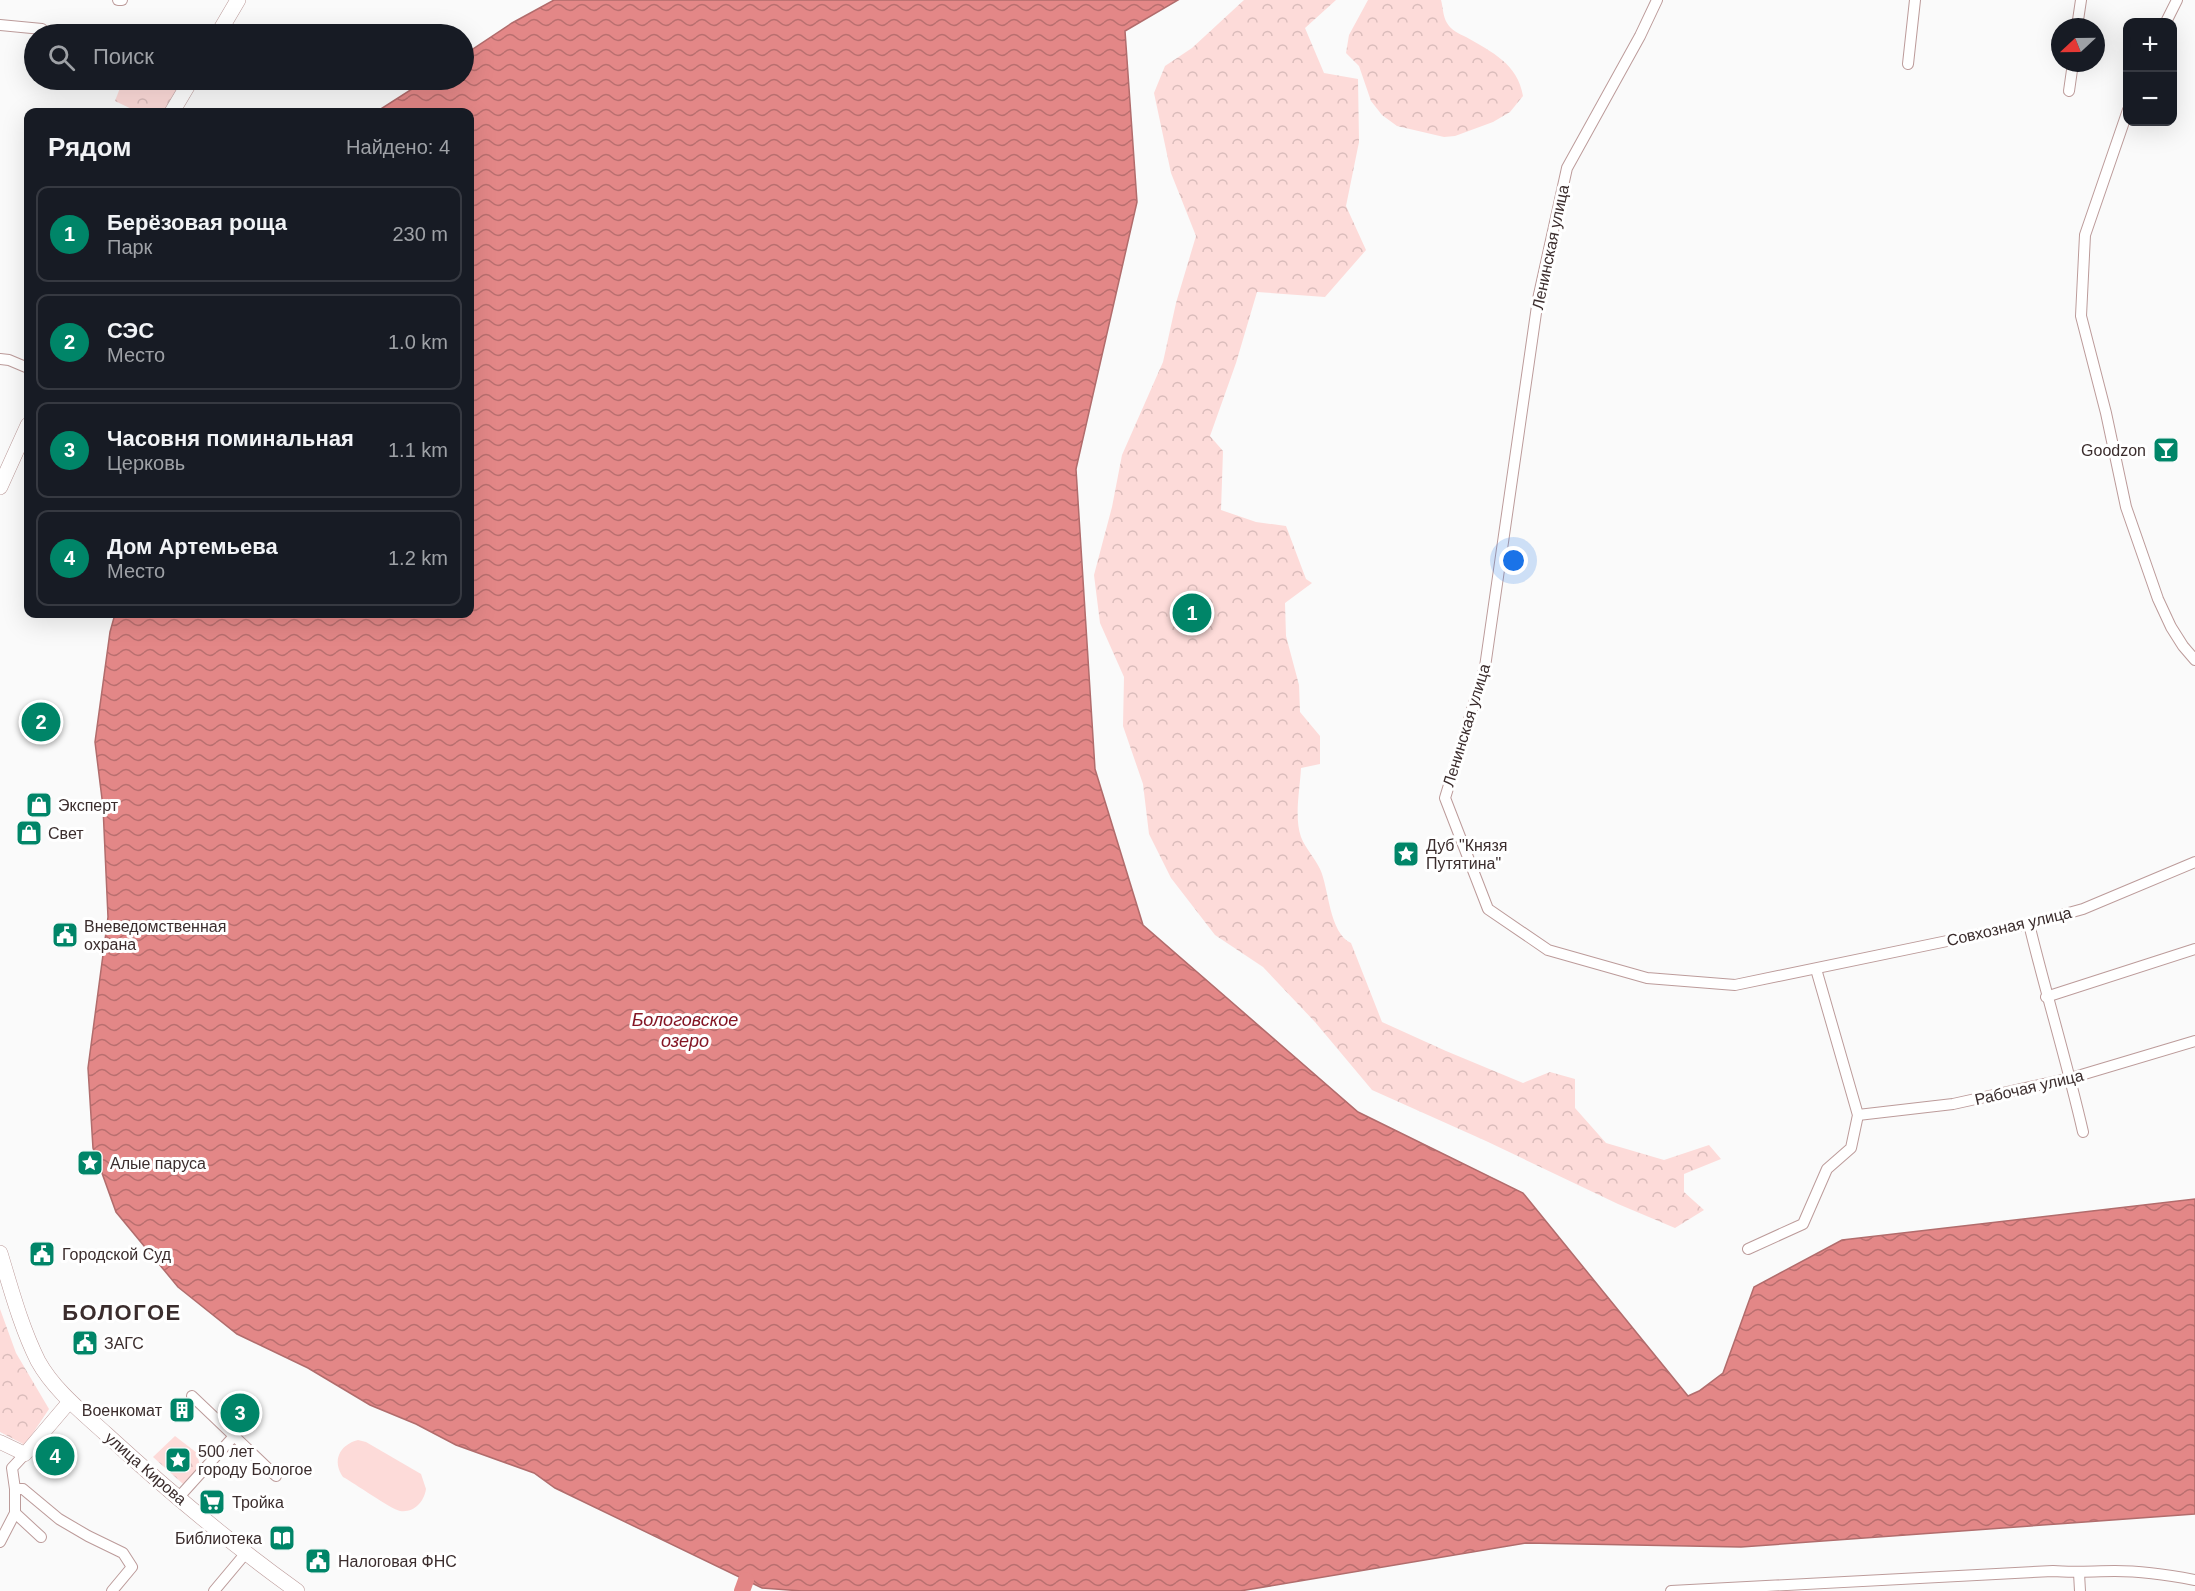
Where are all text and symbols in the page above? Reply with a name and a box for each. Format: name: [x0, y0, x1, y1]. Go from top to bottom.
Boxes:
north arrow: [2051, 18, 2105, 72]
map controls: [2123, 18, 2177, 126]
button: +: [2123, 18, 2177, 72]
search box: [24, 24, 474, 90]
icon: search: [45, 41, 78, 74]
text: Поиск: [93, 44, 154, 69]
button: −: [2123, 72, 2177, 126]
text: Рядом: [48, 132, 131, 162]
text: Найдено: 4: [346, 136, 450, 158]
street label: Ленинская улица: [1529, 183, 1572, 311]
text: Берёзовая роща: [107, 210, 287, 235]
text: 1: [64, 223, 75, 245]
text: 230 m: [392, 223, 448, 245]
text: Парк: [107, 236, 152, 258]
text: СЭС: [107, 318, 154, 343]
text: 2: [64, 331, 75, 353]
text: 1.0 km: [388, 331, 448, 353]
text: Место: [107, 344, 165, 366]
text: Часовня поминальная: [107, 426, 354, 451]
bar icon: Goodzon: [2151, 435, 2181, 465]
text: 3: [64, 439, 75, 461]
text: 1.1 km: [388, 439, 448, 461]
place label: Goodzon: [2081, 442, 2146, 459]
text: Церковь: [107, 452, 185, 474]
text: Дом Артемьева: [107, 534, 278, 559]
your location: [1499, 546, 1528, 575]
text: 4: [64, 547, 75, 569]
text: 1.2 km: [388, 547, 448, 569]
text: Место: [107, 560, 165, 582]
pin: 1: [1172, 590, 1212, 636]
street label: Ленинская улица: [1440, 662, 1493, 789]
pin: 2: [22, 700, 60, 744]
shop icon: Эксперт: [24, 790, 54, 820]
place label: Эксперт: [58, 797, 119, 814]
shop icon: Свет: [14, 818, 44, 848]
place label: Свет: [48, 825, 84, 842]
place label: Дуб "Князя Путятина": [1426, 837, 1507, 872]
place icon: Дуб "Князя Путятина": [1391, 839, 1421, 869]
street label: Совхозная улица: [1945, 904, 2073, 949]
place label: Вневедомственная охрана: [84, 918, 226, 953]
public building icon: Вневедомственная охрана: [50, 920, 80, 950]
water label: Бологовское озеро: [632, 1010, 738, 1051]
street label: Рабочая улица: [1973, 1067, 2085, 1108]
place icon: Алые паруса: [75, 1148, 105, 1178]
place label: Алые паруса: [110, 1155, 206, 1172]
public building icon: Городской Суд: [27, 1239, 57, 1269]
place label: Городской Суд: [62, 1246, 172, 1263]
district label: БОЛОГОЕ: [62, 1300, 182, 1325]
public building icon: ЗАГС: [70, 1328, 100, 1358]
place label: ЗАГС: [104, 1335, 144, 1352]
pin: 3: [220, 1390, 260, 1436]
building icon: Военкомат: [167, 1395, 197, 1425]
place label: Военкомат: [82, 1402, 163, 1419]
street label: улица Кирова: [102, 1429, 190, 1508]
pin: 4: [36, 1434, 74, 1478]
place label: 500 лет городу Бологое: [198, 1443, 312, 1478]
place icon: 500 лет городу Бологое: [163, 1445, 193, 1475]
supermarket icon: Тройка: [197, 1487, 227, 1517]
place label: Тройка: [232, 1494, 284, 1511]
library icon: Библиотека: [267, 1523, 297, 1553]
place label: Библиотека: [175, 1530, 262, 1547]
public building icon: Налоговая ФНС: [303, 1546, 333, 1576]
place label: Налоговая ФНС: [338, 1553, 457, 1570]

